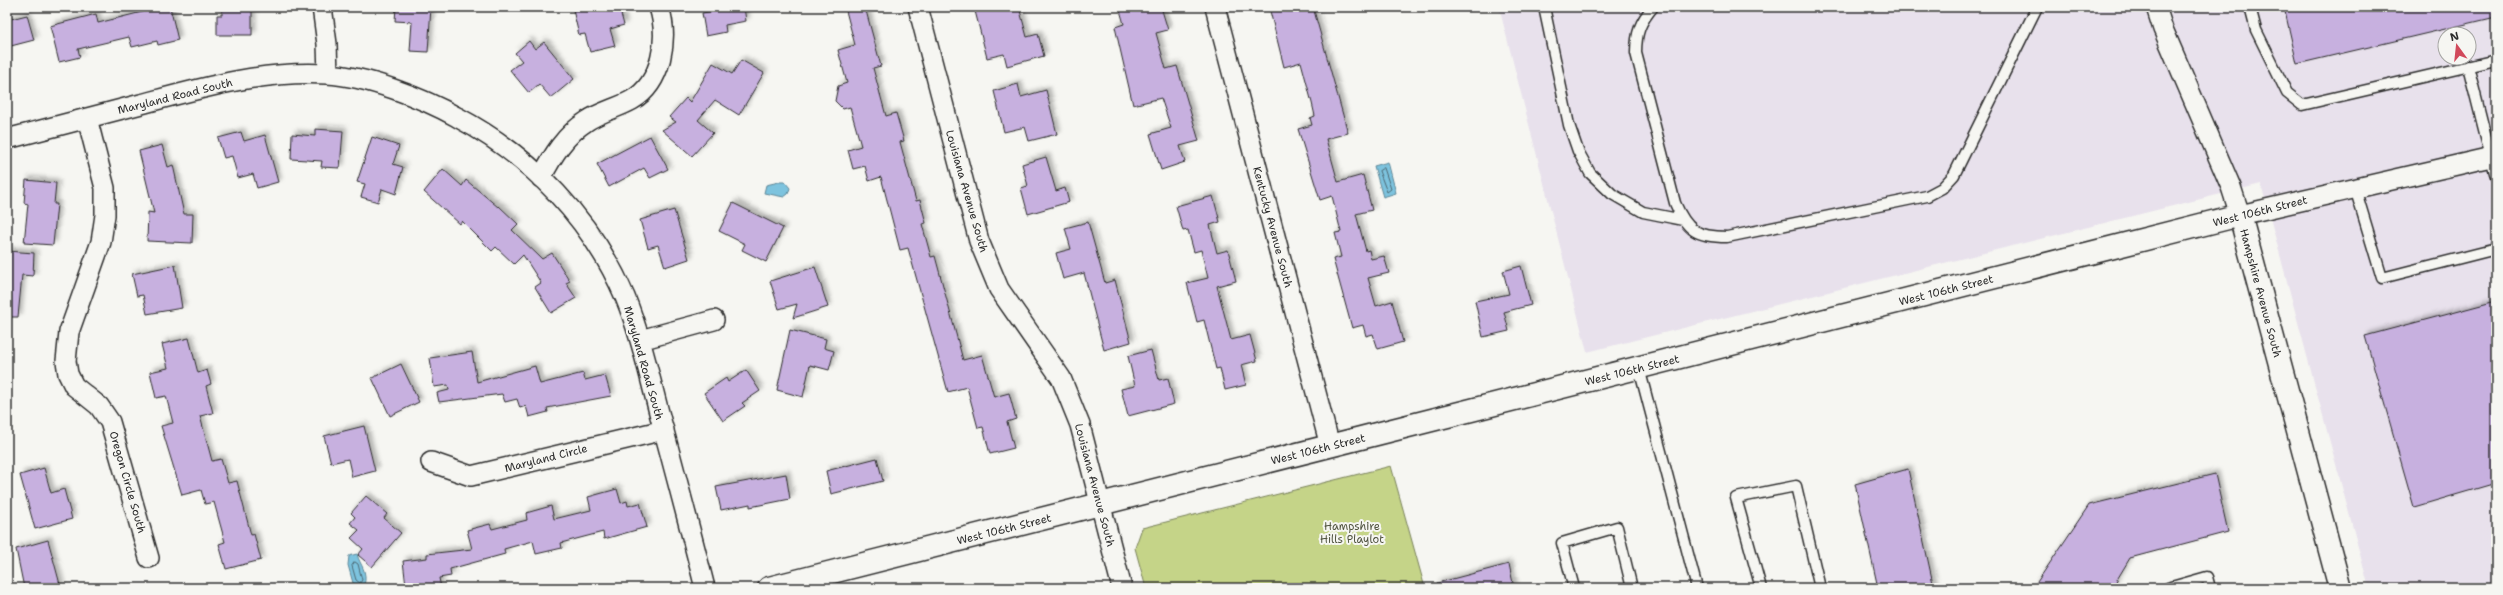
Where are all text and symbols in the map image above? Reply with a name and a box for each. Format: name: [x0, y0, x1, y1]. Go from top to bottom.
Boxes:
north arrow: [2437, 26, 2477, 66]
text: N: [2448, 28, 2461, 45]
street label: Maryland Road South: [116, 75, 234, 118]
street label: Louisiana Avenue South: [942, 128, 991, 254]
street label: Kentucky Avenue South: [1249, 165, 1296, 289]
street label: West 106th Street: [2211, 192, 2309, 230]
street label: Hampshire Avenue South: [2236, 227, 2285, 359]
street label: West 106th Street: [1897, 271, 1995, 309]
street label: Maryland Road South: [620, 304, 667, 422]
street label: West 106th Street: [1583, 351, 1681, 389]
street label: Louisiana Avenue South: [1071, 422, 1118, 548]
street label: Oregon Circle South: [106, 429, 149, 535]
street label: West 106th Street: [1269, 430, 1367, 468]
street label: Maryland Circle: [503, 441, 589, 476]
street label: West 106th Street: [955, 510, 1053, 548]
park label: Hampshire Hills Playlot: [1320, 519, 1384, 547]

